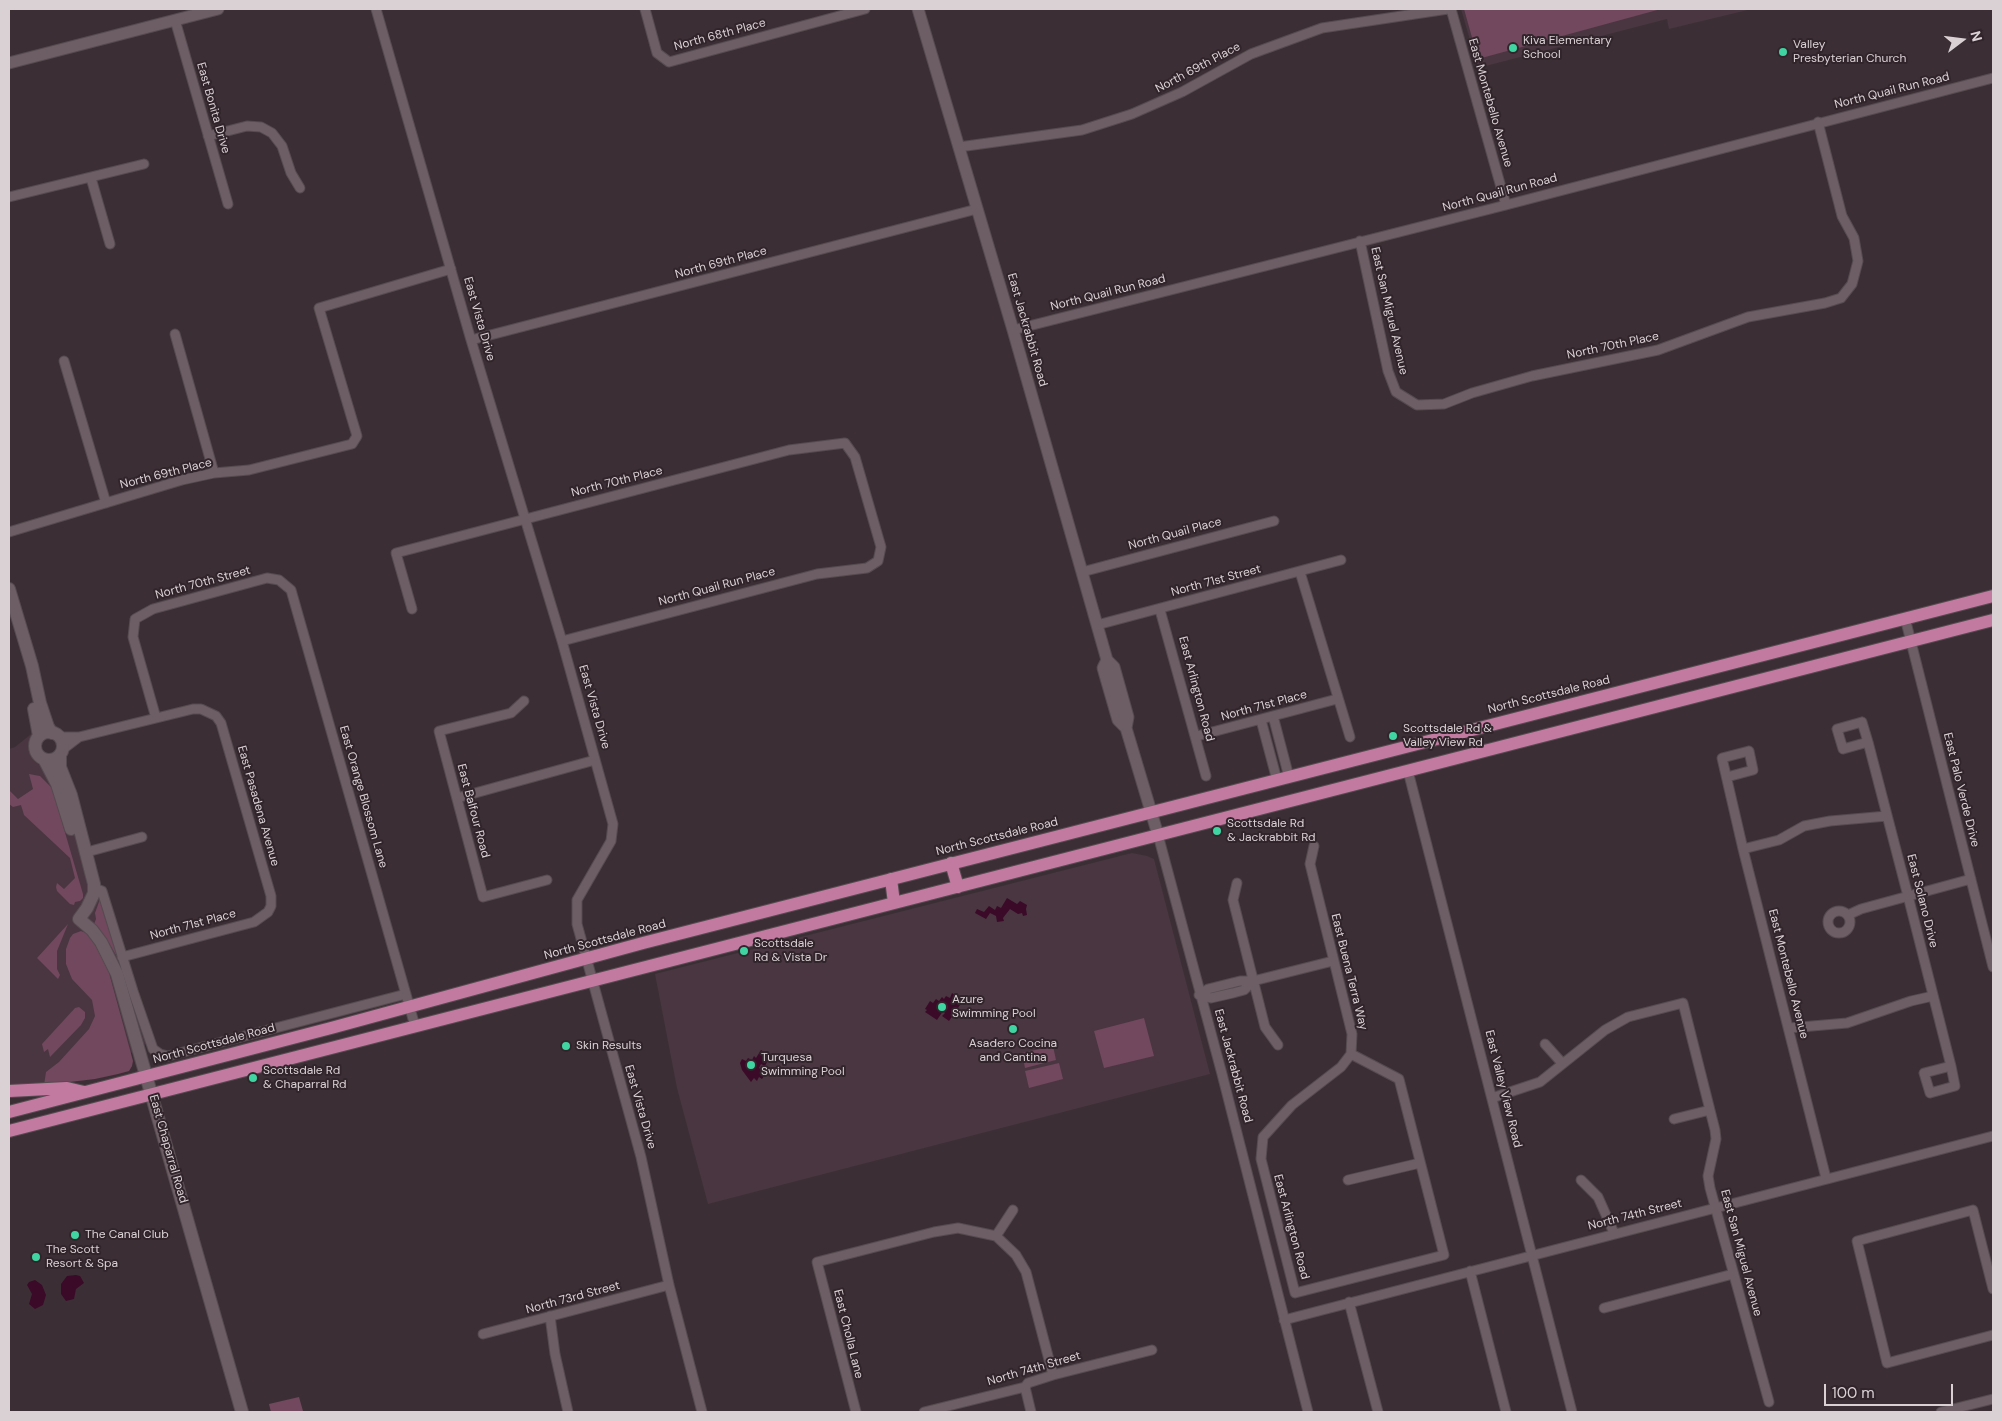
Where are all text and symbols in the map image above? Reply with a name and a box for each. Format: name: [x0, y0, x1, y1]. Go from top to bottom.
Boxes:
north arrow: [1937, 15, 1987, 65]
street label: North 68th Place: [673, 16, 767, 54]
text: N: [1966, 29, 1987, 43]
place label: Kiva Elementary School: [1523, 34, 1612, 62]
street label: East Montebello Avenue: [1465, 37, 1515, 169]
place label: Valley Presbyterian Church: [1793, 38, 1906, 66]
street label: North 69th Place: [1153, 40, 1243, 96]
marker: Kiva Elementary School: [1507, 42, 1519, 54]
marker: Valley Presbyterian Church: [1777, 46, 1789, 58]
street label: East Bonita Drive: [193, 61, 233, 155]
street label: North Quail Run Road: [1833, 70, 1951, 112]
street label: North Quail Run Road: [1441, 171, 1559, 215]
street label: North 69th Place: [674, 244, 768, 282]
street label: East San Miguel Avenue: [1367, 246, 1411, 376]
street label: East Jackrabbit Road: [1004, 272, 1050, 388]
street label: North Quail Run Road: [1049, 272, 1167, 314]
street label: East Vista Drive: [460, 275, 498, 363]
street label: North 70th Place: [1566, 329, 1660, 363]
street label: North 69th Place: [119, 456, 213, 492]
street label: North 70th Place: [570, 464, 664, 500]
street label: North Quail Place: [1127, 515, 1223, 553]
street label: North 71st Street: [1169, 562, 1263, 600]
street label: North 70th Street: [154, 563, 252, 603]
street label: North Quail Run Place: [657, 565, 777, 609]
street label: East Arlington Road: [1175, 635, 1217, 743]
street label: East Vista Drive: [575, 663, 613, 751]
street label: North Scottsdale Road: [1486, 673, 1612, 717]
street label: North 71st Place: [1219, 688, 1309, 724]
place label: Scottsdale Rd & Valley View Rd: [1403, 722, 1492, 750]
street label: East Orange Blossom Lane: [336, 724, 390, 870]
marker: Scottsdale Rd & Valley View Rd: [1387, 730, 1399, 742]
street label: East Palo Verde Drive: [1940, 731, 1982, 849]
street label: East Pasadena Avenue: [234, 744, 282, 868]
street label: East Balfour Road: [454, 762, 492, 860]
street label: North Scottsdale Road: [934, 815, 1060, 859]
place label: Scottsdale Rd & Jackrabbit Rd: [1227, 817, 1316, 845]
marker: Scottsdale Rd & Jackrabbit Rd: [1211, 825, 1223, 837]
street label: East Solano Drive: [1903, 853, 1941, 949]
street label: North 71st Place: [148, 907, 238, 943]
street label: East Montebello Avenue: [1765, 908, 1811, 1040]
street label: East Buena Terra Way: [1328, 912, 1370, 1032]
street label: North Scottsdale Road: [543, 917, 667, 963]
place label: Scottsdale Rd & Vista Dr: [754, 937, 827, 965]
marker: Scottsdale Rd & Vista Dr: [738, 945, 750, 957]
place label: Azure Swimming Pool: [952, 993, 1036, 1021]
marker: Azure Swimming Pool: [936, 1001, 948, 1013]
street label: East Jackrabbit Road: [1211, 1008, 1255, 1124]
street label: North Scottsdale Road: [152, 1021, 276, 1067]
marker: Asadero Cocina and Cantina: [1007, 1023, 1019, 1035]
street label: East Valley View Road: [1481, 1029, 1525, 1149]
place label: Asadero Cocina and Cantina: [969, 1037, 1057, 1065]
place label: Skin Results: [576, 1039, 642, 1053]
marker: Skin Results: [560, 1040, 572, 1052]
place label: Turquesa Swimming Pool: [761, 1051, 845, 1079]
marker: Turquesa Swimming Pool: [745, 1059, 757, 1071]
street label: East Vista Drive: [621, 1063, 659, 1151]
place label: Scottsdale Rd & Chaparral Rd: [263, 1064, 347, 1092]
marker: Scottsdale Rd & Chaparral Rd: [247, 1072, 259, 1084]
street label: East Chaparral Road: [146, 1093, 190, 1205]
street label: East Arlington Road: [1270, 1173, 1312, 1281]
street label: East San Miguel Avenue: [1717, 1188, 1765, 1318]
street label: North 74th Street: [1586, 1196, 1684, 1234]
place label: The Canal Club: [85, 1228, 169, 1242]
marker: The Canal Club: [69, 1229, 81, 1241]
place label: The Scott Resort & Spa: [46, 1243, 118, 1271]
marker: The Scott Resort & Spa: [30, 1251, 42, 1263]
street label: North 73rd Street: [524, 1279, 622, 1317]
street label: East Cholla Lane: [830, 1288, 866, 1380]
street label: North 74th Street: [986, 1349, 1082, 1389]
scale bar: [1827, 1374, 1956, 1406]
text: 100 m: [1832, 1383, 1875, 1403]

